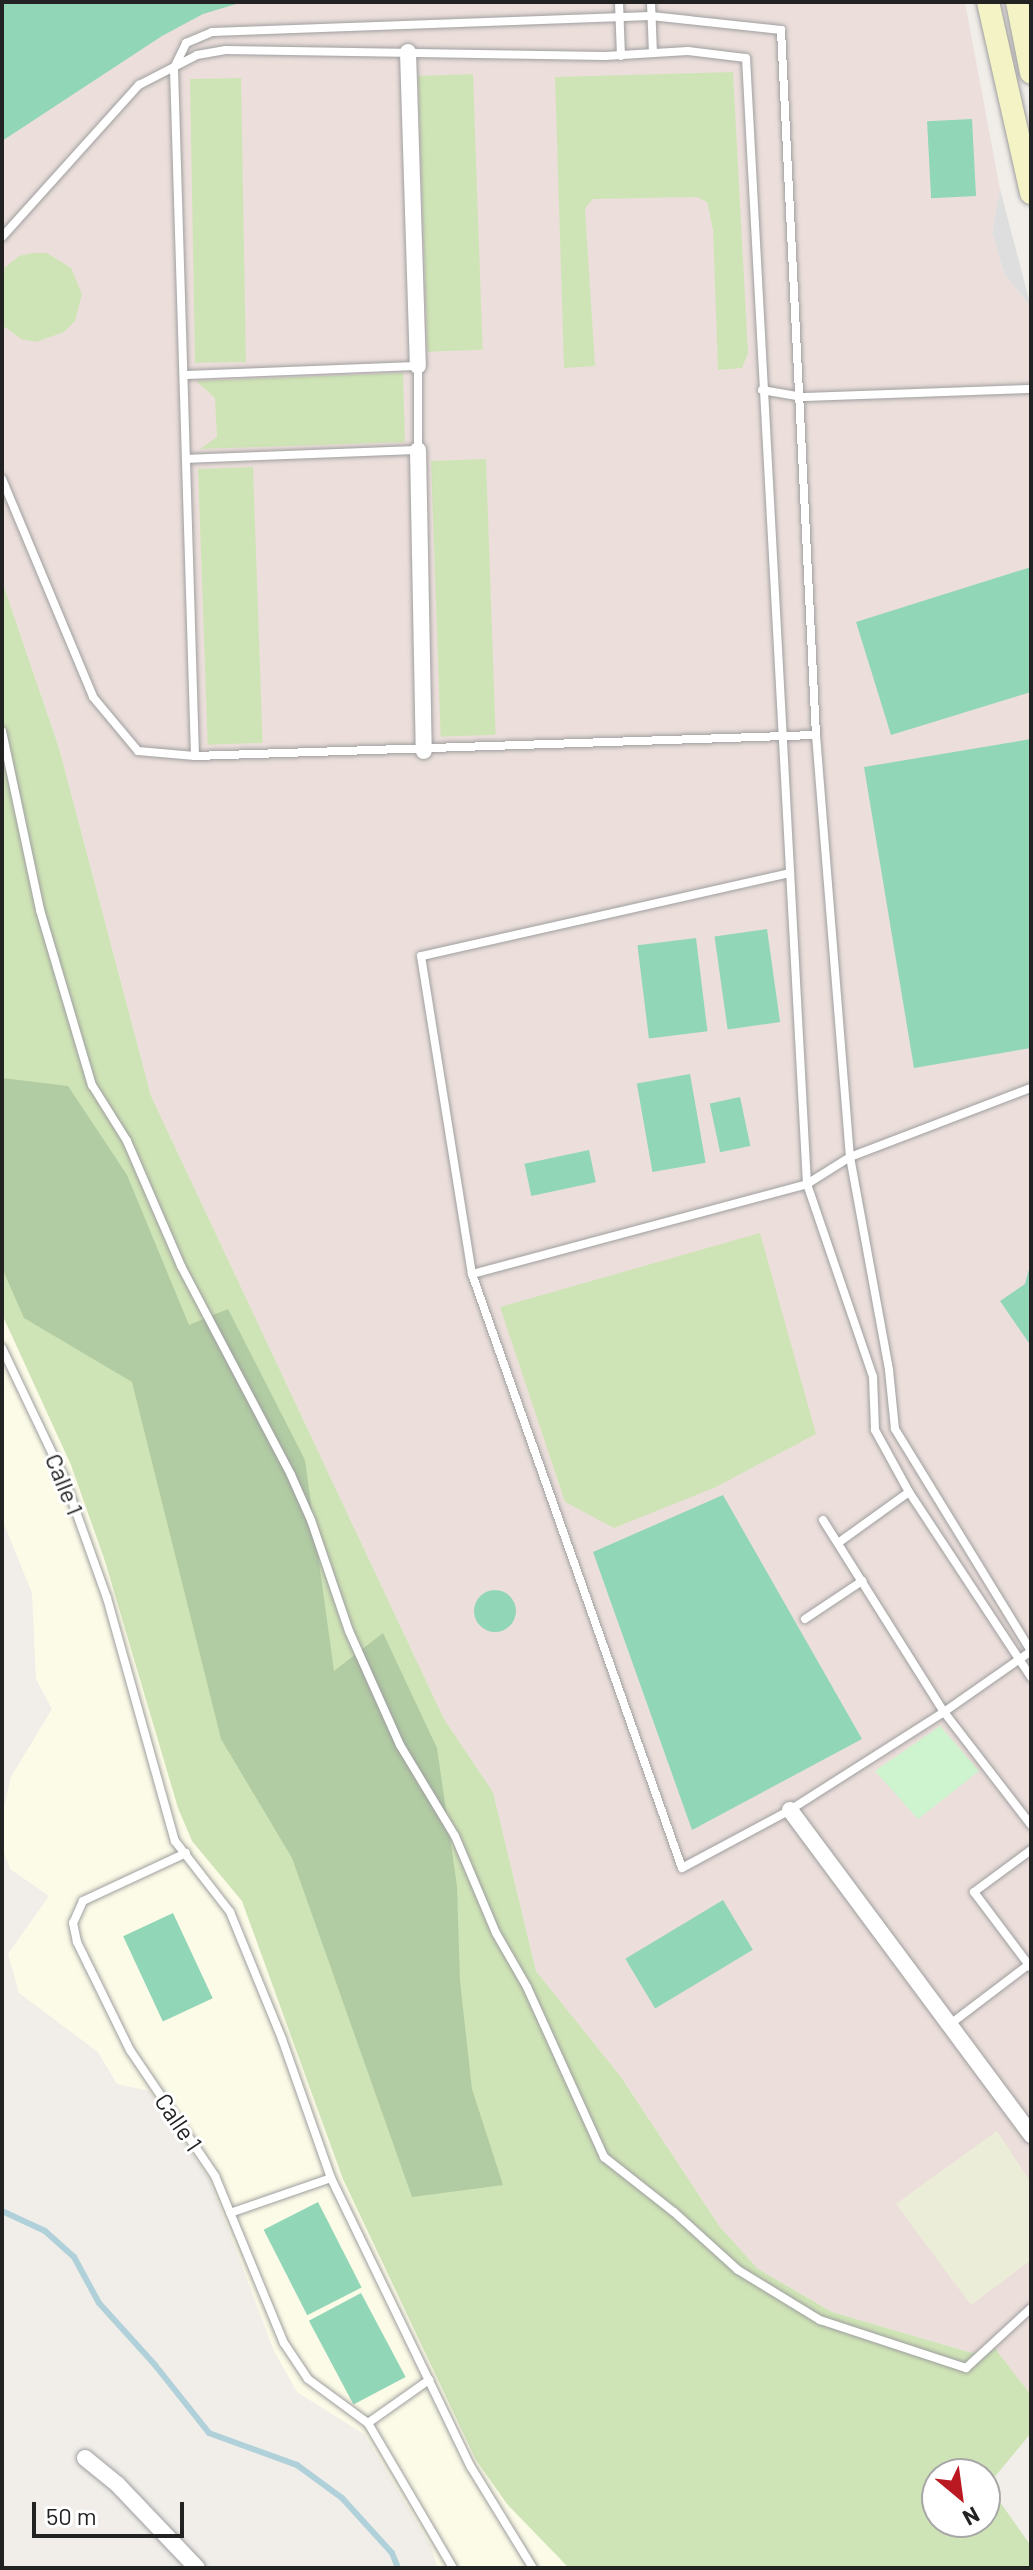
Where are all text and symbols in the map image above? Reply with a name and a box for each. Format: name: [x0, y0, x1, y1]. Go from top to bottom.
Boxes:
street label: Calle 1: [40, 1449, 90, 1519]
street label: Calle 1: [149, 2088, 209, 2156]
north arrow: [921, 2458, 1001, 2538]
scale bar: [36, 2486, 188, 2536]
text: 50 m: [46, 2501, 97, 2530]
text: N: [959, 2502, 984, 2532]

